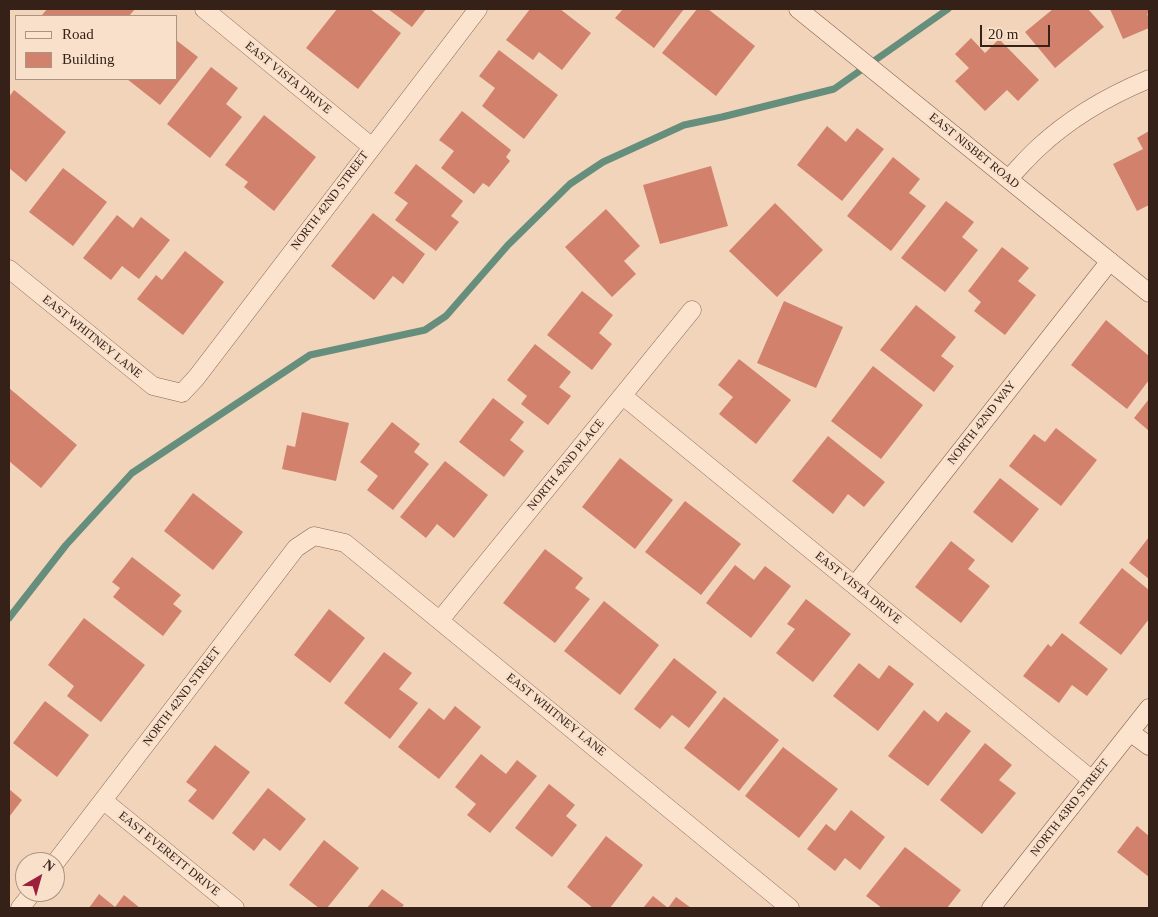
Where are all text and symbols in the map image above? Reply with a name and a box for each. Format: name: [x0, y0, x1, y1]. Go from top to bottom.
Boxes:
legend: [15, 15, 178, 80]
scale bar: [983, 15, 1053, 47]
text: Road: [62, 26, 94, 42]
text: 20 m: [988, 26, 1018, 42]
street label: EAST VISTA DRIVE: [242, 39, 334, 117]
text: Building: [62, 51, 115, 67]
street label: EAST NISBET ROAD: [926, 110, 1022, 192]
street label: NORTH 42ND STREET: [288, 149, 372, 253]
street label: EAST WHITNEY LANE: [39, 292, 145, 382]
street label: NORTH 42ND WAY: [945, 378, 1019, 468]
street label: NORTH 42ND PLACE: [525, 416, 607, 514]
street label: EAST VISTA DRIVE: [812, 549, 904, 627]
street label: NORTH 42ND STREET: [140, 645, 224, 749]
street label: EAST WHITNEY LANE: [503, 670, 609, 760]
street label: NORTH 43RD STREET: [1028, 757, 1112, 859]
street label: EAST EVERETT DRIVE: [116, 809, 222, 899]
north arrow: [15, 852, 65, 902]
text: N: [40, 857, 58, 875]

